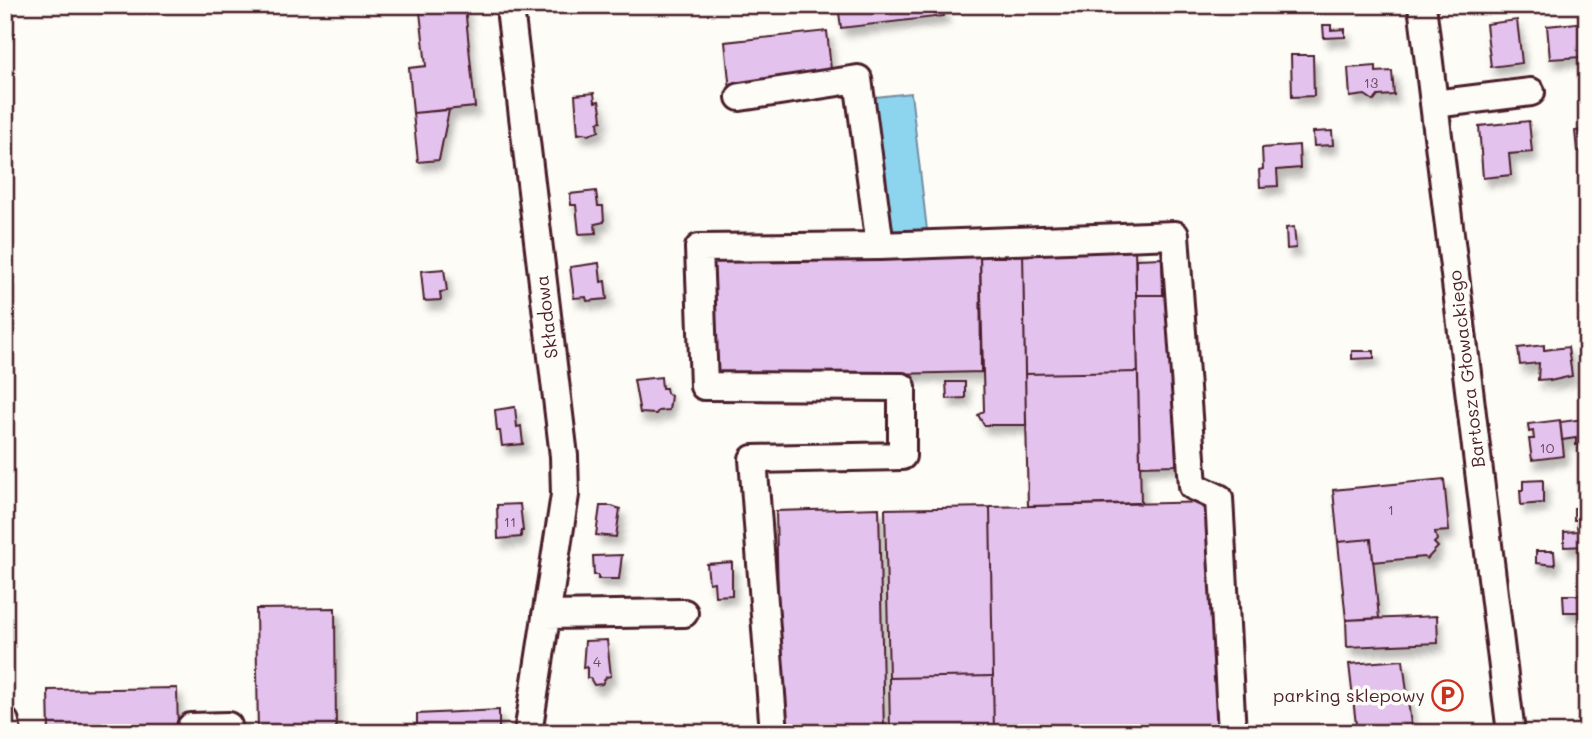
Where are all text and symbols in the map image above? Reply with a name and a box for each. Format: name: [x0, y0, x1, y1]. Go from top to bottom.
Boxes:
house number: 13: [1364, 73, 1378, 92]
street label: Bartosza Głowackiego: [1442, 269, 1490, 469]
street label: Składowa: [529, 274, 563, 360]
house number: 10: [1540, 438, 1555, 457]
house number: 1: [1388, 500, 1394, 519]
house number: 11: [504, 512, 516, 531]
house number: 4: [593, 652, 602, 671]
parking icon: parking sklepowy: [1431, 679, 1465, 713]
place label: parking sklepowy: [1273, 683, 1425, 707]

